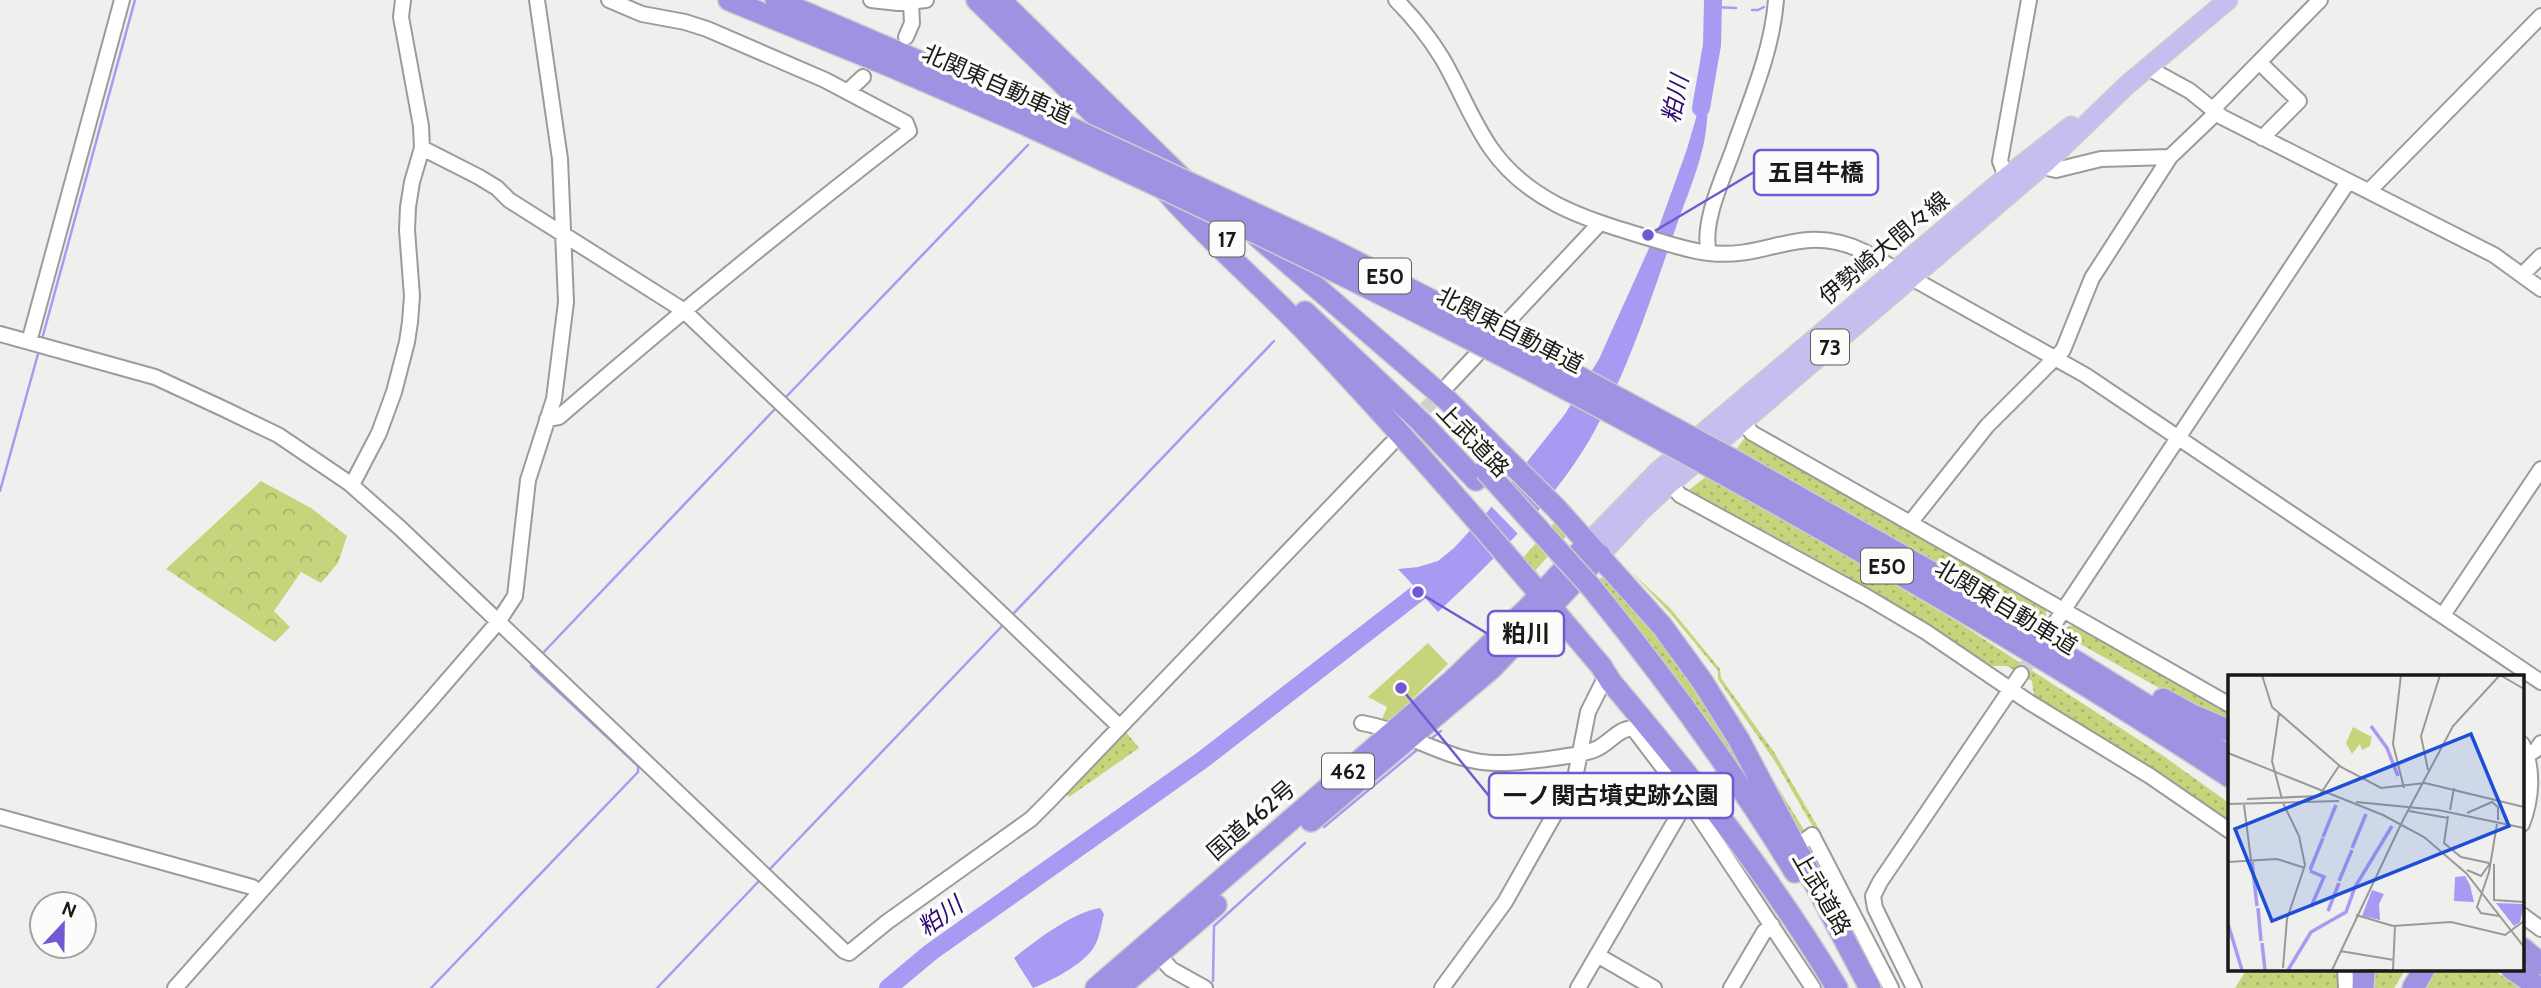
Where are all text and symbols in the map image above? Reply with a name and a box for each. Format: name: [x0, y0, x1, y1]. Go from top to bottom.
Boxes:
street label: 北関東自動車道: [918, 38, 1076, 130]
water label: 粕川: [1656, 70, 1695, 125]
callout: 五目牛橋: [1754, 150, 1878, 195]
text: 五目牛橋: [1768, 158, 1864, 187]
street label: 伊勢崎大間々線: [1813, 186, 1955, 310]
road number: 17: [1210, 222, 1244, 256]
road number: E50: [1359, 258, 1411, 294]
street label: 北関東自動車道: [1432, 281, 1588, 379]
road number: 73: [1811, 330, 1849, 364]
street label: 上武道路: [1431, 397, 1515, 483]
road number: E50: [1861, 548, 1913, 584]
street label: 北関東自動車道: [1930, 554, 2082, 660]
callout: 粕川: [1488, 611, 1564, 656]
text: 粕川: [1502, 619, 1550, 648]
inset map: [2228, 675, 2524, 970]
road number: 462: [1322, 754, 1374, 788]
callout: 一ノ関古墳史跡公園: [1489, 773, 1733, 818]
street label: 国道462号: [1201, 774, 1301, 866]
text: 一ノ関古墳史跡公園: [1503, 781, 1719, 810]
street label: 上武道路: [1787, 846, 1857, 940]
water label: 粕川: [912, 888, 970, 942]
north arrow: [28, 890, 98, 960]
text: N: [59, 897, 80, 923]

